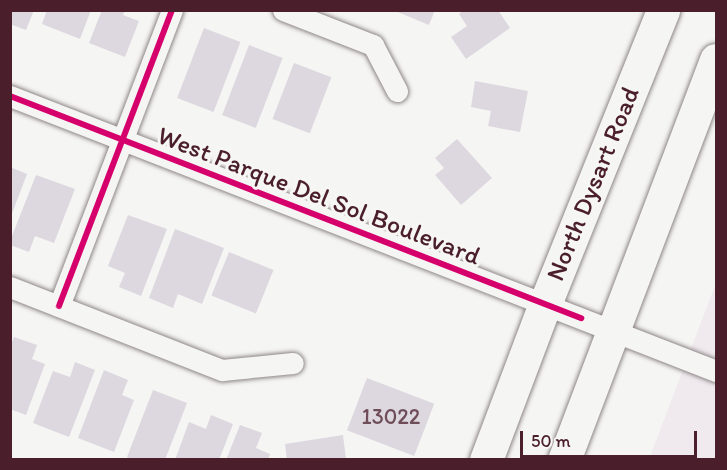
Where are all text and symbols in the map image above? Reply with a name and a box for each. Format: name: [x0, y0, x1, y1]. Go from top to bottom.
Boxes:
street label: North Dysart Road: [540, 82, 646, 286]
street label: West Parque Del Sol Boulevard: [153, 120, 485, 272]
house number: 13022: [362, 404, 420, 430]
scale bar: [523, 419, 700, 457]
text: 50 m: [531, 430, 571, 452]

